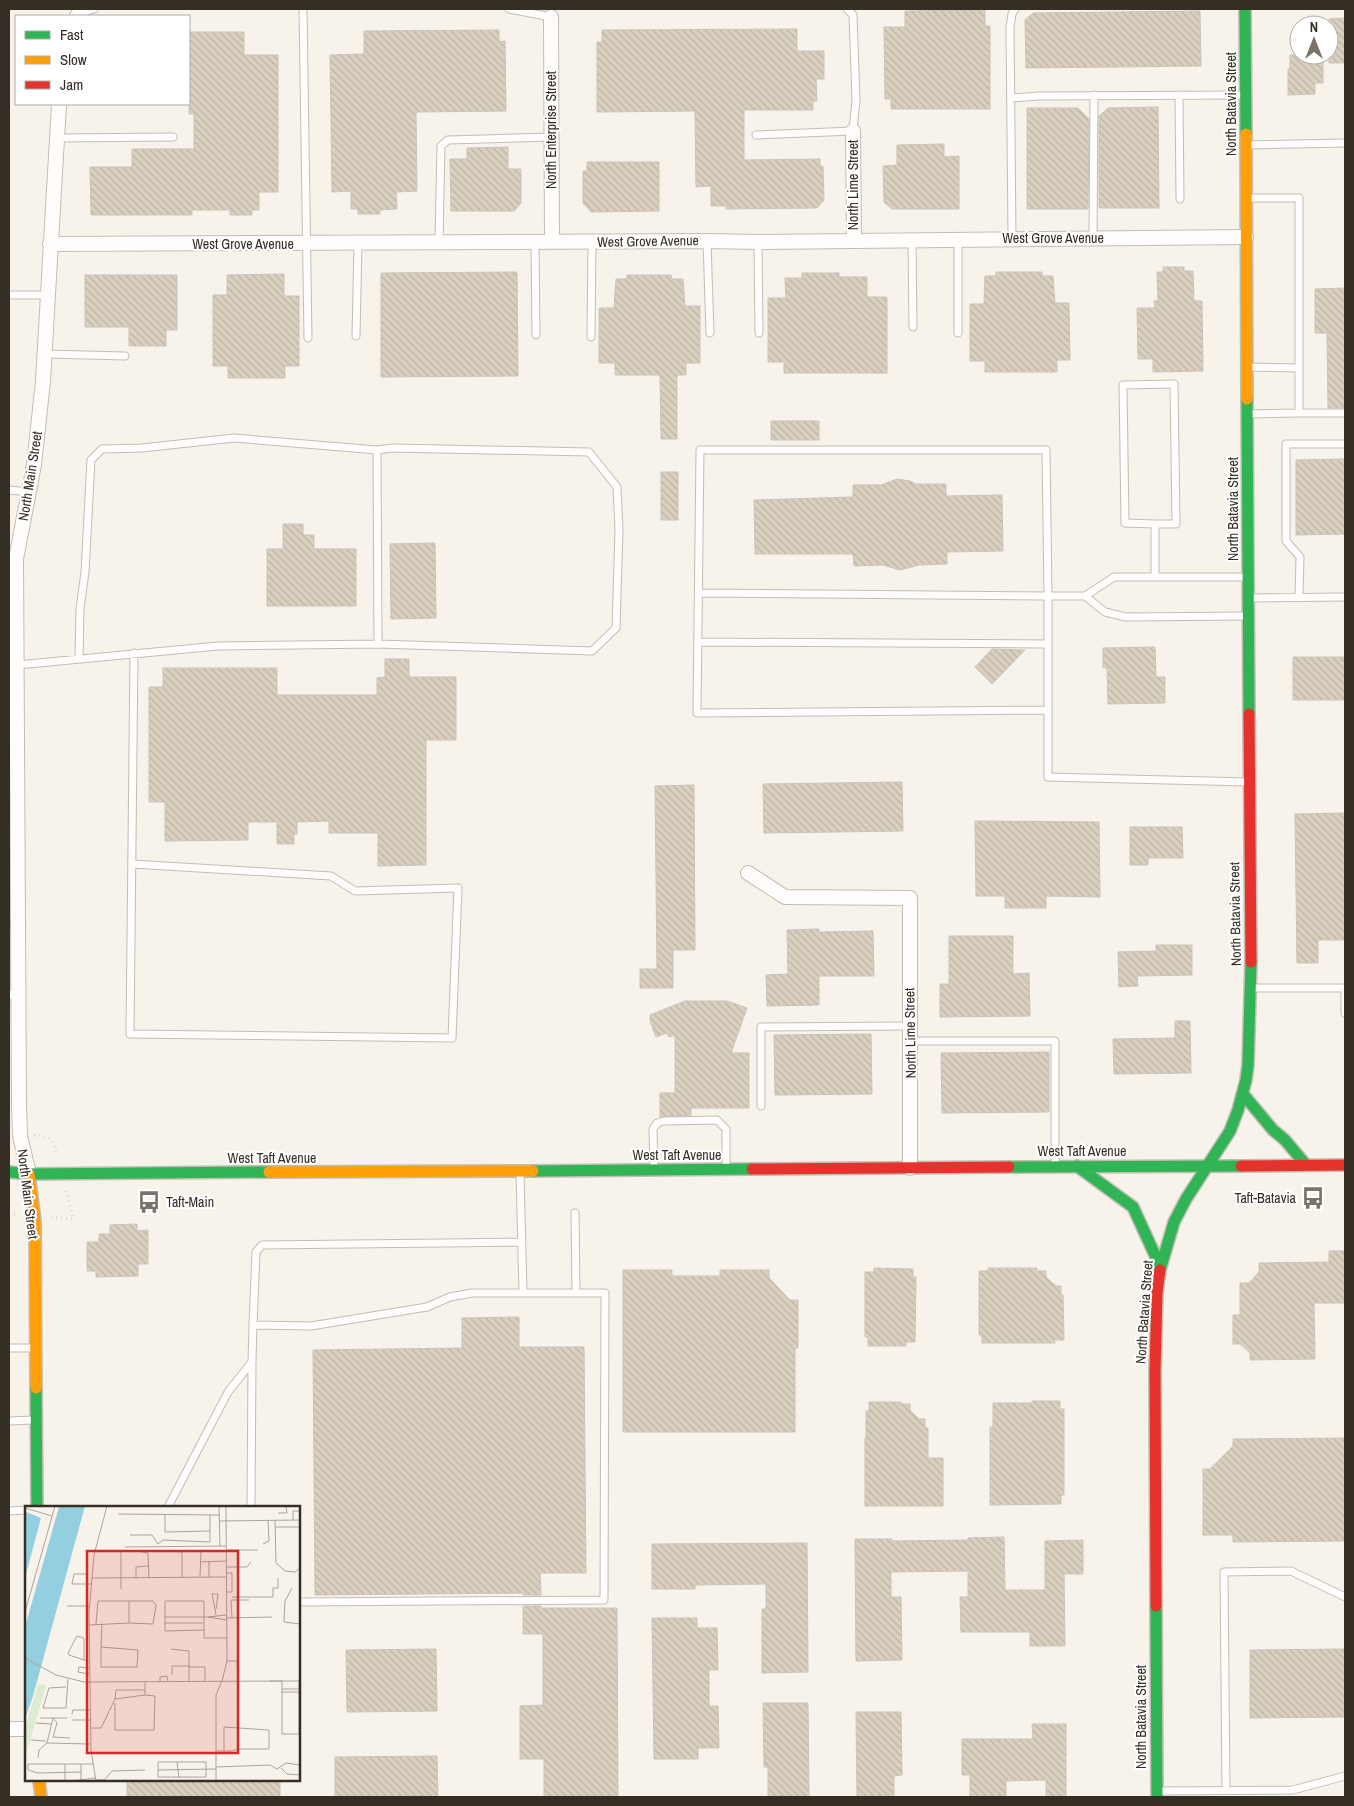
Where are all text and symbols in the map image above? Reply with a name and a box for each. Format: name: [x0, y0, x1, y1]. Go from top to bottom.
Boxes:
legend: [15, 15, 190, 105]
north arrow: [1289, 15, 1339, 65]
text: N: [1310, 18, 1318, 36]
text: Fast: [60, 24, 84, 45]
text: Slow: [60, 49, 87, 70]
street label: North Batavia Street: [1222, 52, 1240, 156]
street label: North Enterprise Street: [542, 71, 560, 189]
text: Jam: [60, 74, 83, 95]
street label: North Lime Street: [844, 140, 862, 230]
street label: West Grove Avenue: [1002, 229, 1104, 247]
street label: West Grove Avenue: [597, 231, 699, 251]
street label: West Grove Avenue: [192, 235, 294, 253]
street label: North Main Street: [14, 430, 46, 522]
street label: North Batavia Street: [1224, 457, 1242, 561]
street label: North Batavia Street: [1225, 862, 1245, 966]
street label: North Lime Street: [900, 988, 920, 1078]
street label: West Taft Avenue: [1038, 1142, 1126, 1160]
street label: West Taft Avenue: [633, 1146, 721, 1164]
street label: North Main Street: [14, 1148, 42, 1240]
street label: West Taft Avenue: [228, 1149, 316, 1167]
bus stop icon: Taft-Batavia: [1300, 1185, 1326, 1211]
bus stop icon: Taft-Main: [136, 1189, 162, 1215]
place label: Taft-Batavia: [1235, 1189, 1297, 1207]
place label: Taft-Main: [166, 1193, 214, 1211]
street label: North Batavia Street: [1131, 1259, 1157, 1365]
inset map: [25, 1506, 300, 1781]
street label: North Batavia Street: [1132, 1665, 1150, 1769]

